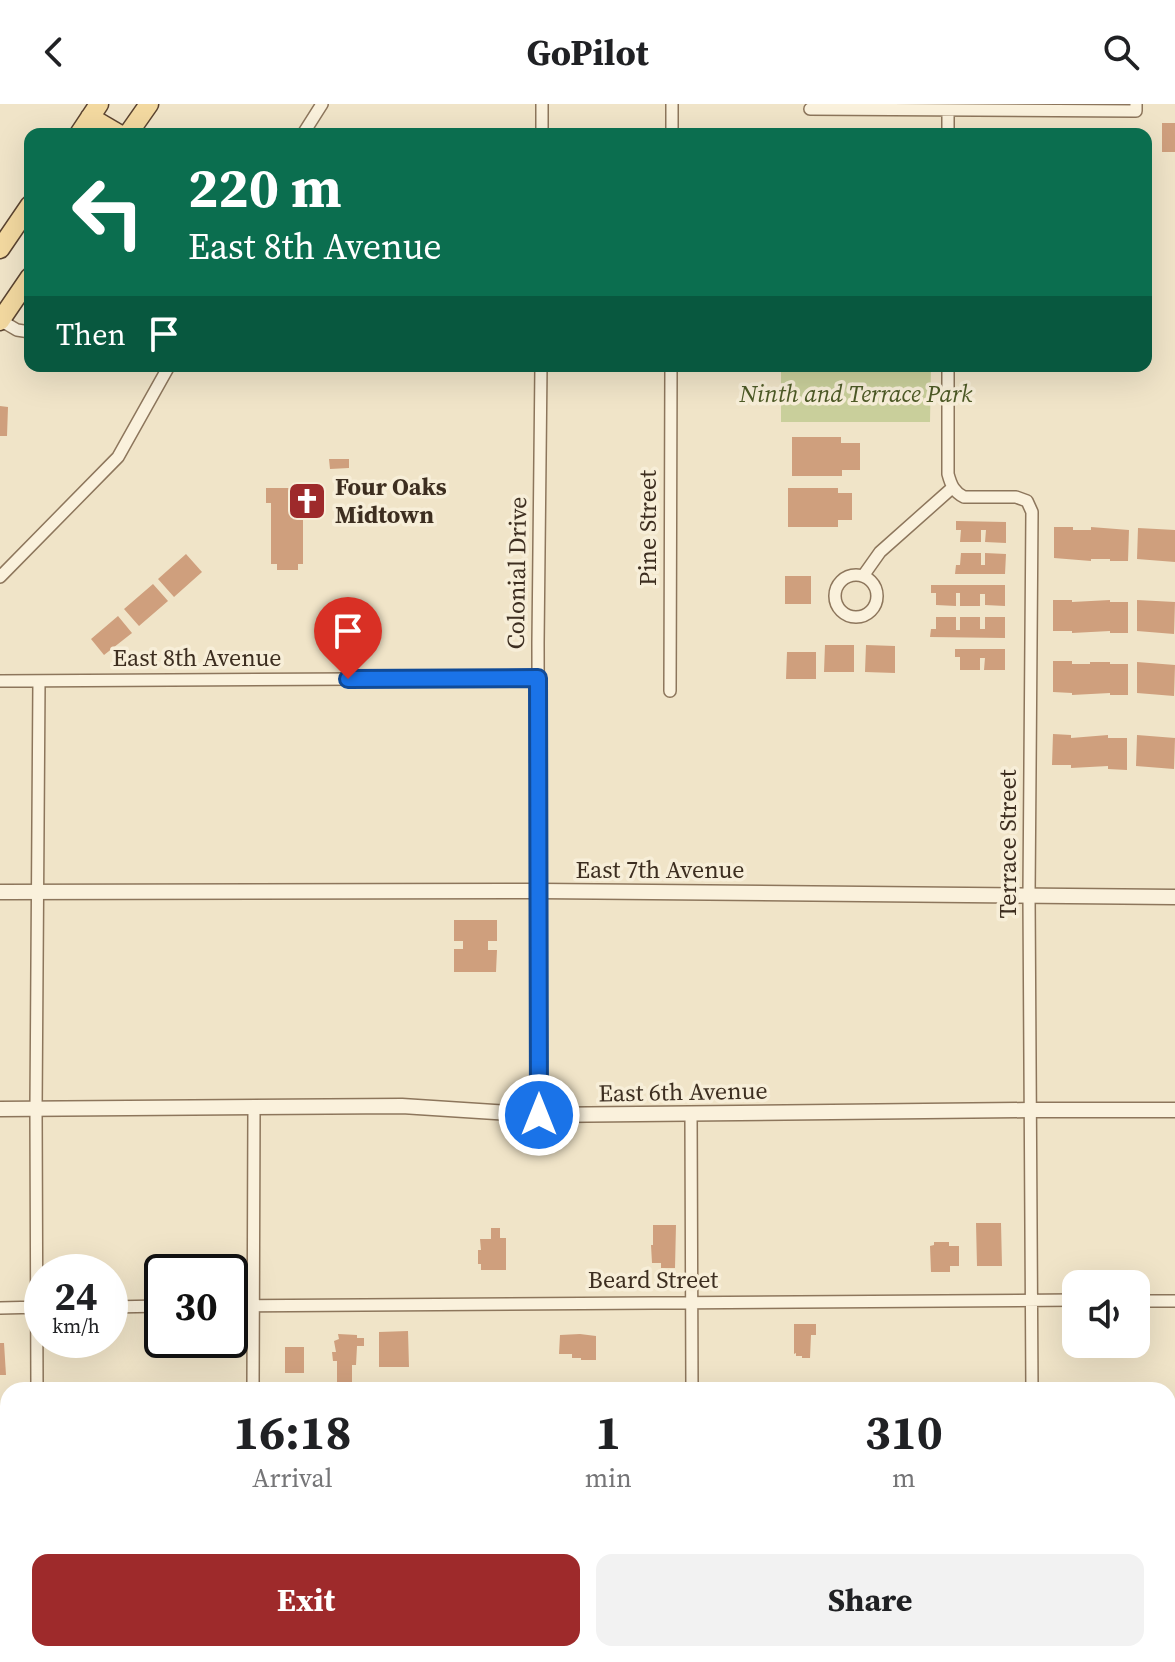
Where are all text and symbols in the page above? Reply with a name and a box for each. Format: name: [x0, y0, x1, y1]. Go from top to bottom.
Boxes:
text: GoPilot: [526, 28, 649, 77]
icon: back: [32, 30, 76, 74]
icon: search: [1099, 30, 1143, 74]
text: 220 m: [188, 149, 342, 226]
icon: left: [56, 160, 160, 264]
text: East 8th Avenue: [188, 222, 442, 271]
icon: arrive: [142, 312, 186, 356]
text: Then: [56, 314, 126, 355]
park label: Ninth and Terrace Park: [739, 377, 973, 410]
place label: Four Oaks Midtown: [335, 470, 447, 531]
street label: Pine Street: [631, 470, 664, 586]
church icon: Four Oaks Midtown: [286, 480, 328, 522]
street label: Colonial Drive: [499, 496, 534, 650]
pin: [314, 597, 382, 679]
icon: arrive: [326, 609, 370, 653]
street label: East 8th Avenue: [112, 641, 282, 674]
street label: Terrace Street: [991, 769, 1024, 918]
street label: East 7th Avenue: [575, 853, 745, 886]
position arrow: [497, 1073, 581, 1157]
street label: East 6th Avenue: [598, 1074, 768, 1109]
speed limit sign: 30: [144, 1254, 248, 1358]
street label: Beard Street: [588, 1263, 718, 1296]
text: 24: [54, 1269, 98, 1323]
map controls: [1062, 1270, 1150, 1358]
button: sound: [1062, 1270, 1150, 1358]
text: km/h: [52, 1312, 100, 1340]
text: 16:18: [233, 1399, 352, 1465]
text: 1: [595, 1399, 621, 1465]
text: 310: [865, 1399, 943, 1465]
text: Arrival: [252, 1460, 333, 1496]
text: min: [585, 1460, 632, 1496]
text: m: [892, 1460, 916, 1496]
button: Exit: [32, 1554, 580, 1646]
button: Share: [596, 1554, 1144, 1646]

